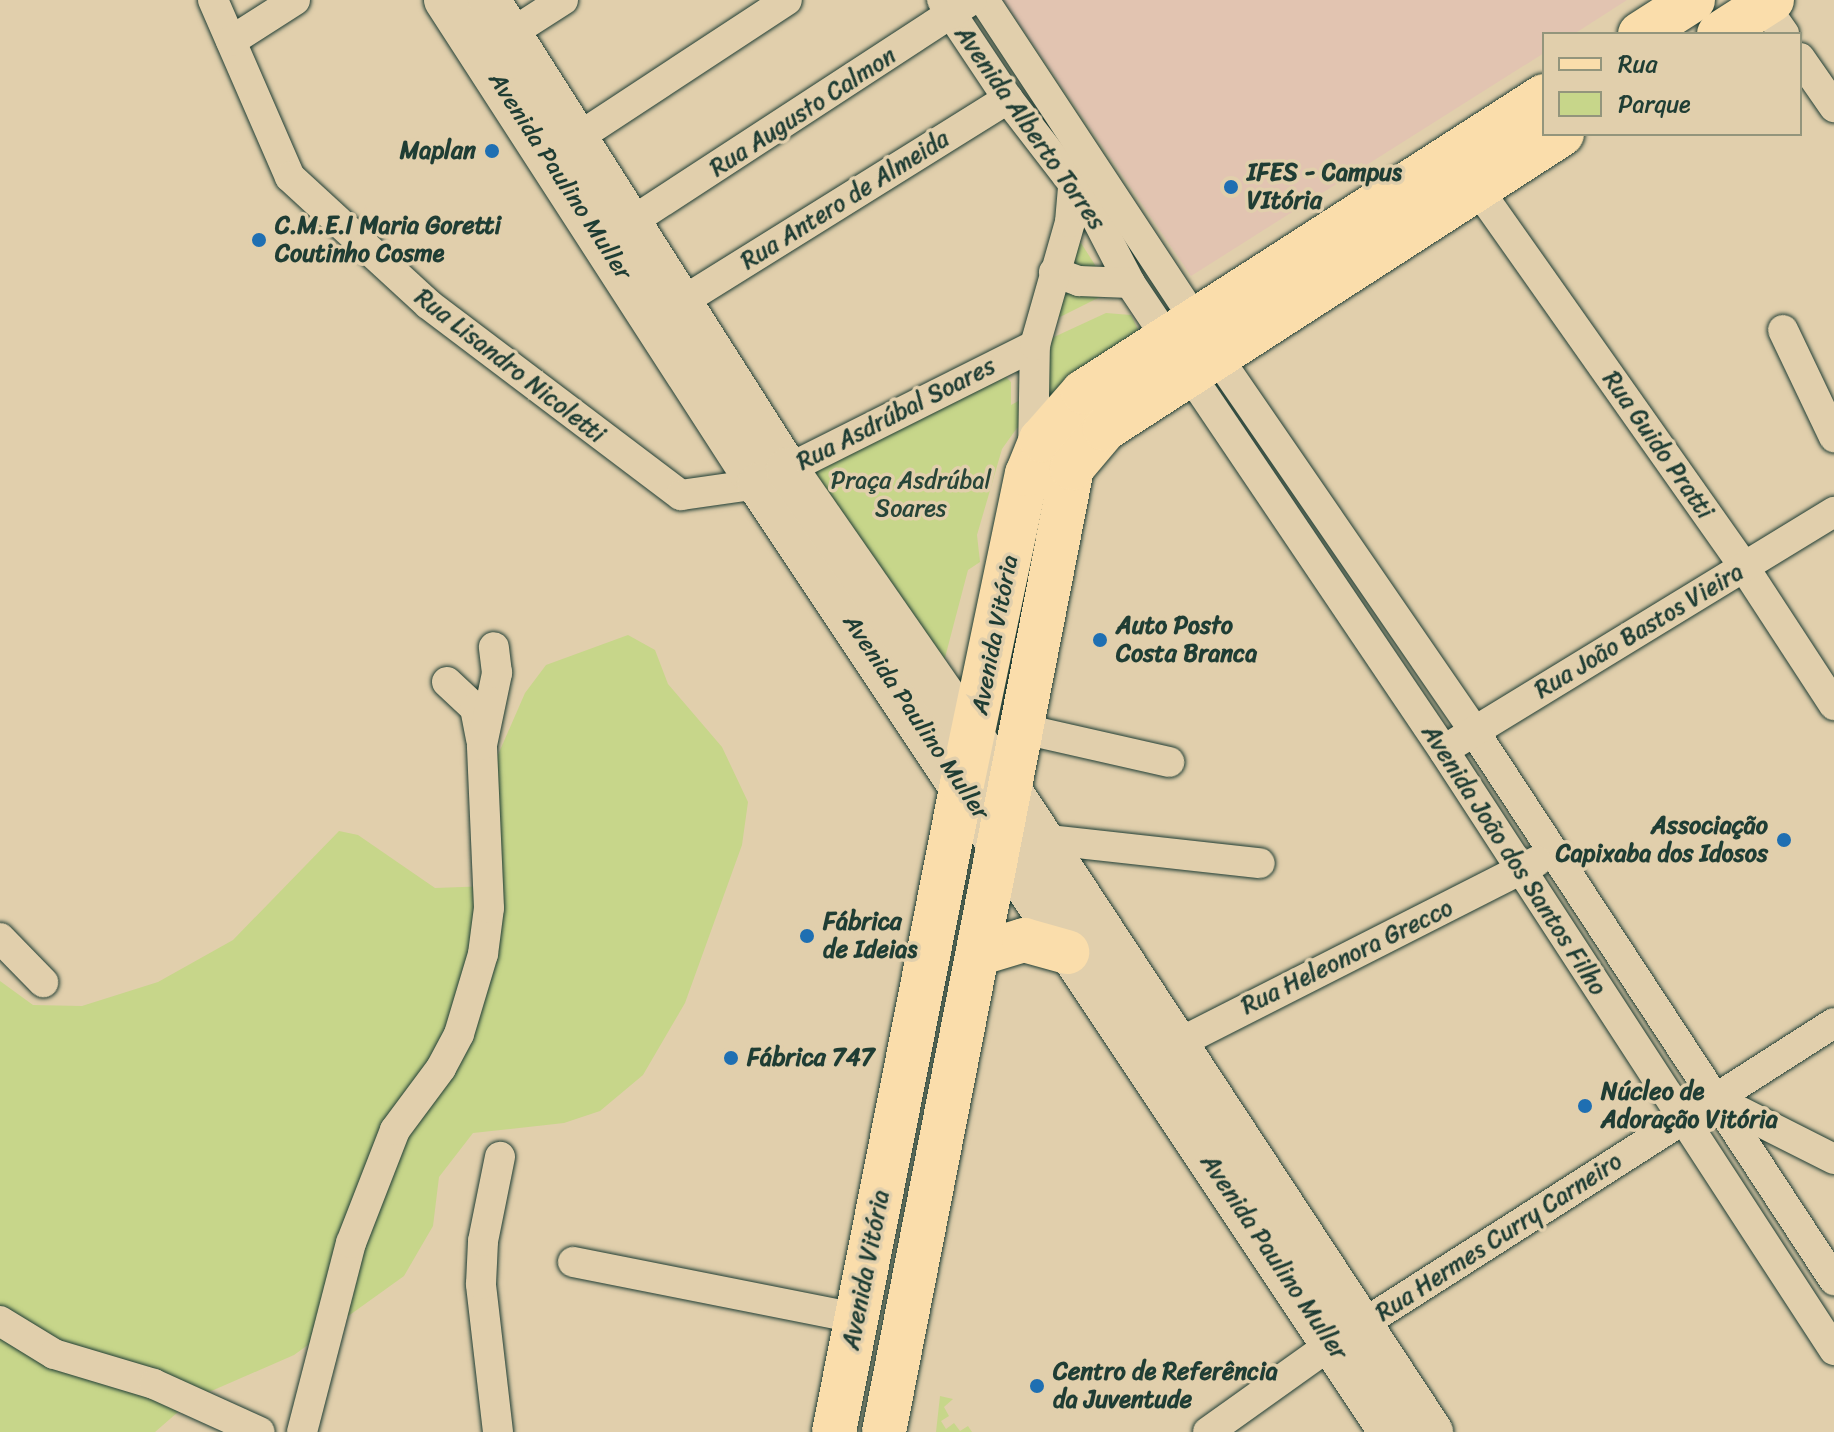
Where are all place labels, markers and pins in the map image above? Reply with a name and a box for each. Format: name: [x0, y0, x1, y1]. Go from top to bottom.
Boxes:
place label: Maplan: [400, 137, 476, 165]
marker: Maplan: [483, 142, 501, 160]
place label: IFES - Campus VItória: [1247, 159, 1402, 215]
marker: IFES - Campus VItória: [1222, 178, 1240, 196]
place label: C.M.E.I Maria Goretti Coutinho Cosme: [275, 212, 501, 268]
marker: C.M.E.I Maria Goretti Coutinho Cosme: [250, 231, 268, 249]
place label: Auto Posto Costa Branca: [1116, 612, 1257, 668]
marker: Auto Posto Costa Branca: [1091, 631, 1109, 649]
place label: Associação Capixaba dos Idosos: [1557, 812, 1768, 868]
marker: Associação Capixaba dos Idosos: [1775, 831, 1793, 849]
place label: Fábrica de Ideias: [823, 908, 918, 964]
marker: Fábrica de Ideias: [798, 927, 816, 945]
place label: Fábrica 747: [747, 1044, 874, 1072]
marker: Fábrica 747: [722, 1049, 740, 1067]
place label: Núcleo de Adoração Vitória: [1601, 1078, 1778, 1134]
marker: Núcleo de Adoração Vitória: [1576, 1097, 1594, 1115]
place label: Centro de Referência da Juventude: [1053, 1358, 1279, 1414]
marker: Centro de Referência da Juventude: [1028, 1377, 1046, 1395]

